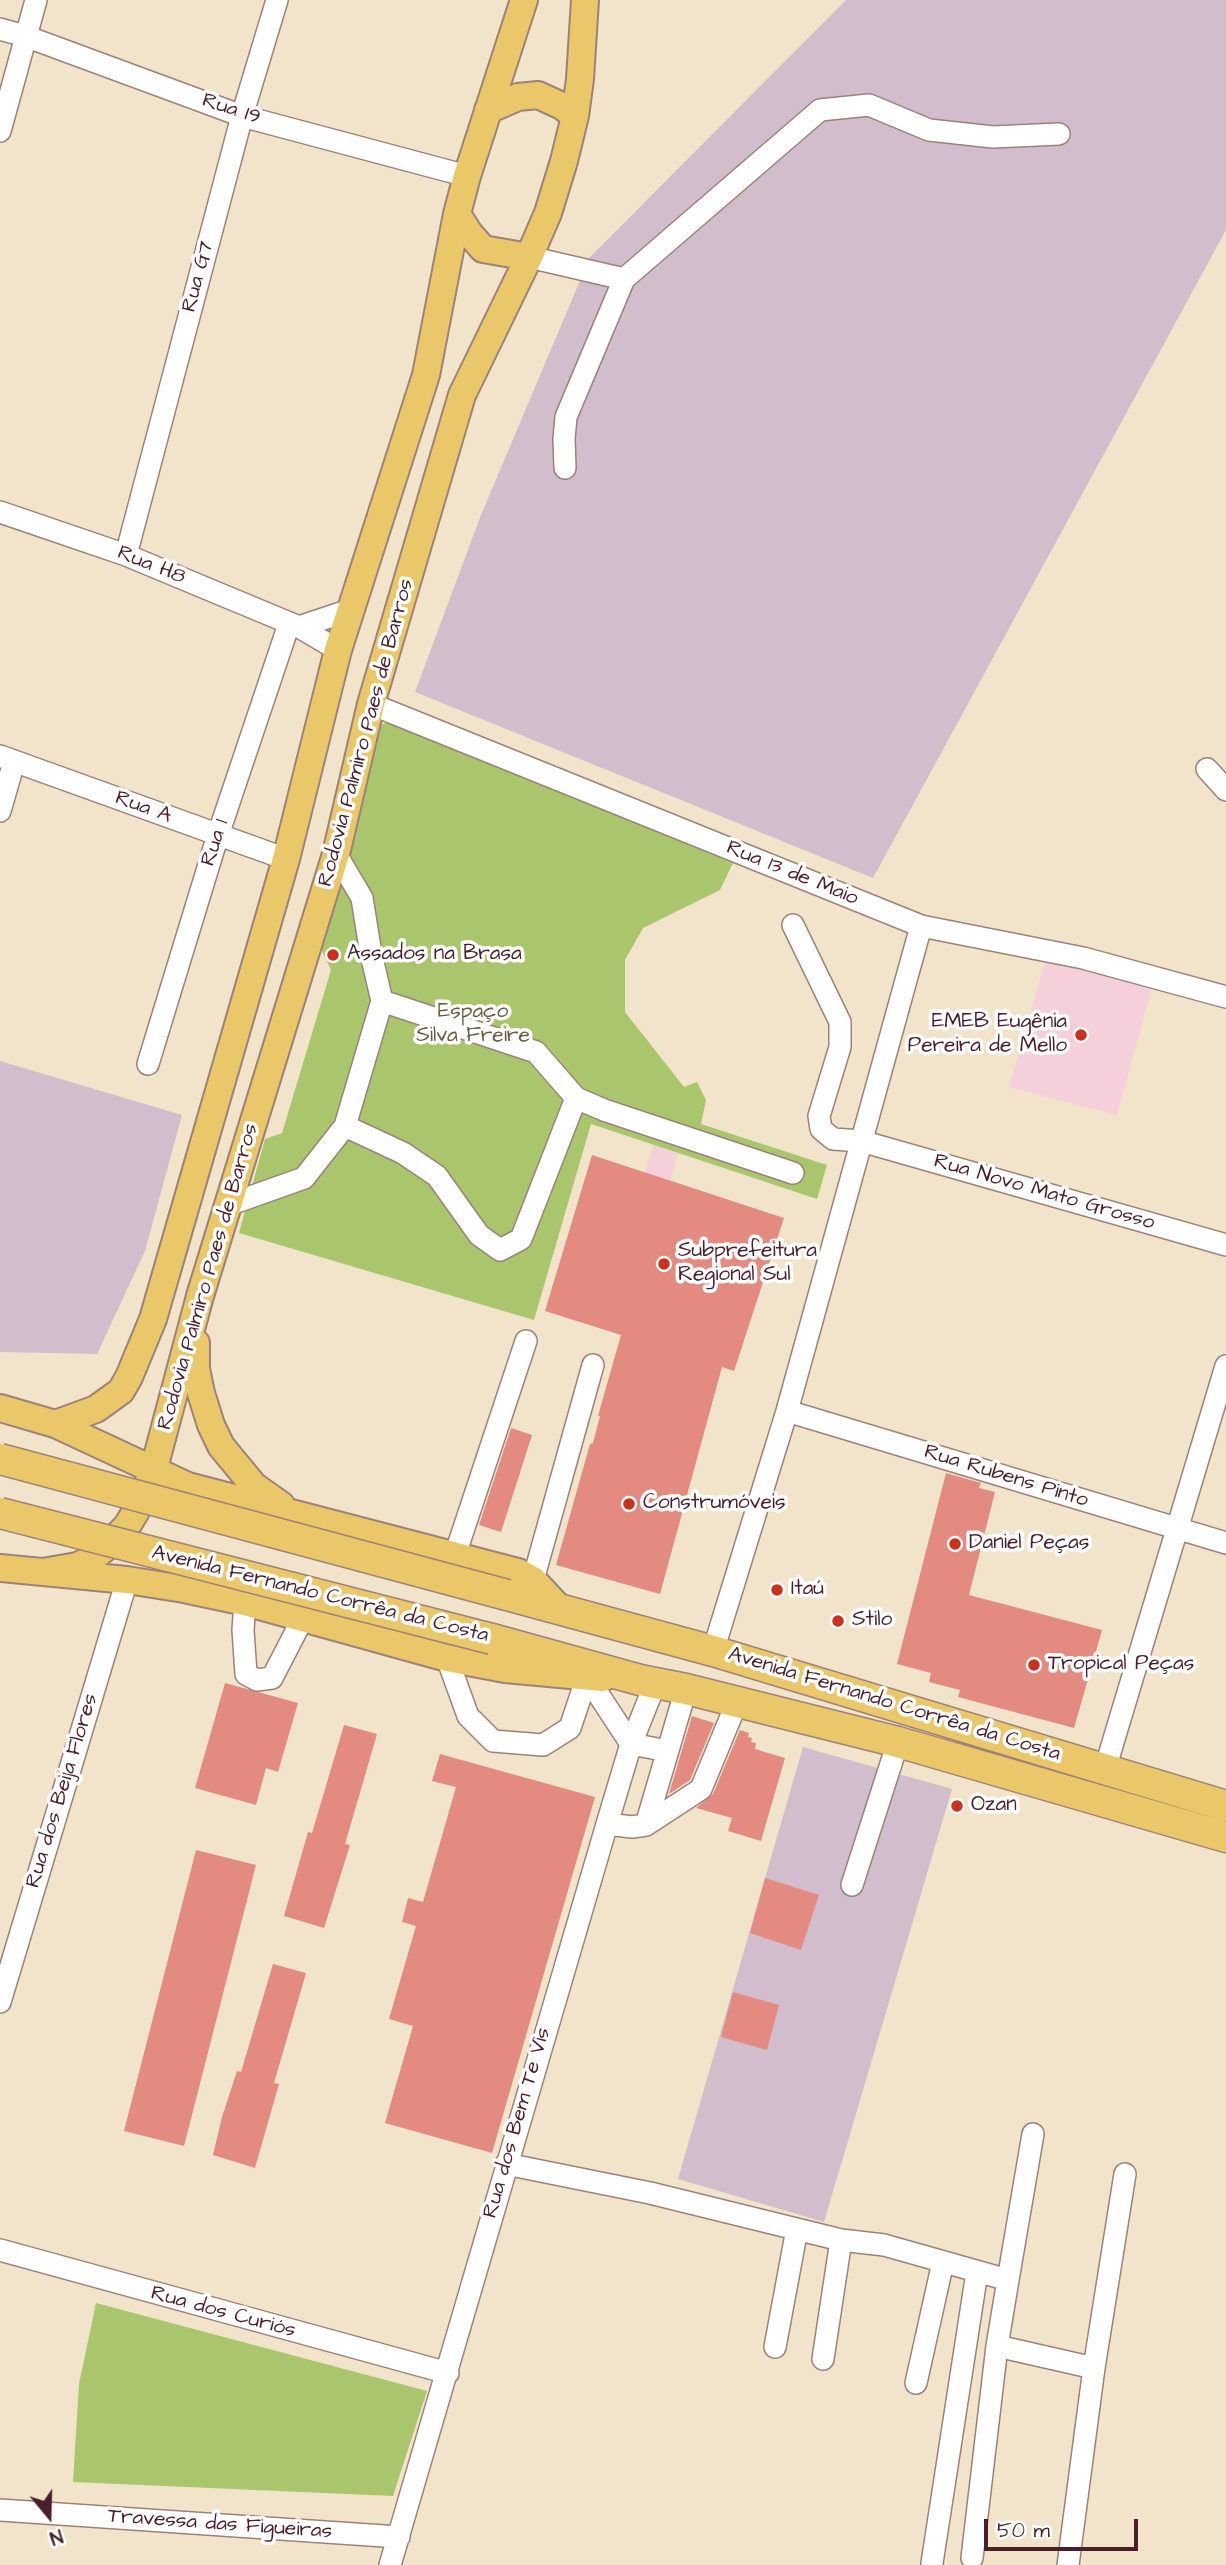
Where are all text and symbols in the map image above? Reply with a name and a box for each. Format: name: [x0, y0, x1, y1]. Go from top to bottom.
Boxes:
street label: Rua I9: [199, 89, 263, 131]
street label: Rua G7: [177, 239, 221, 315]
street label: Rua H8: [113, 541, 189, 591]
street label: Rodovia Palmiro Paes de Barros: [314, 576, 420, 890]
street label: Rua A: [111, 786, 175, 830]
street label: Rua 1: [197, 817, 235, 869]
street label: Rua 13 de Maio: [722, 836, 862, 912]
place label: Assados na Brasa: [347, 942, 522, 968]
marker: Assados na Brasa: [325, 947, 341, 963]
park label: Espaço Silva Freire: [416, 1000, 530, 1050]
place label: EMEB Eugênia Pereira de Mello: [908, 1010, 1067, 1060]
marker: EMEB Eugênia Pereira de Mello: [1073, 1027, 1089, 1043]
street label: Rodovia Palmiro Paes de Barros: [153, 1121, 265, 1433]
street label: Rua Novo Mato Grosso: [931, 1149, 1157, 1237]
place label: Subprefeitura Regional Sul: [678, 1239, 817, 1289]
marker: Subprefeitura Regional Sul: [656, 1256, 672, 1272]
street label: Rua Rubens Pinto: [921, 1440, 1091, 1514]
place label: Construmóveis: [643, 1491, 786, 1517]
marker: Construmóveis: [621, 1496, 637, 1512]
place label: Daniel Peças: [969, 1531, 1089, 1557]
marker: Daniel Peças: [947, 1536, 963, 1552]
street label: Avenida Fernando Corrêa da Costa: [149, 1541, 491, 1649]
place label: Itaú: [791, 1577, 824, 1603]
marker: Itaú: [769, 1582, 785, 1598]
place label: Stilo: [852, 1608, 892, 1634]
marker: Stilo: [830, 1613, 846, 1629]
street label: Avenida Fernando Corrêa da Costa: [725, 1642, 1063, 1768]
place label: Tropical Peças: [1048, 1652, 1194, 1678]
marker: Tropical Peças: [1026, 1657, 1042, 1673]
street label: Rua dos Beija Flores: [21, 1691, 105, 1891]
place label: Ozan: [971, 1793, 1017, 1819]
marker: Ozan: [949, 1798, 965, 1814]
street label: Rua dos Bem Te Vis: [479, 2025, 557, 2221]
street label: Rua dos Curiós: [148, 2282, 298, 2344]
north arrow: [14, 2481, 84, 2551]
street label: Travessa das Figueiras: [107, 2505, 333, 2545]
scale bar: [988, 2506, 1142, 2550]
text: 50 m: [997, 2516, 1050, 2545]
text: N: [46, 2522, 66, 2551]

